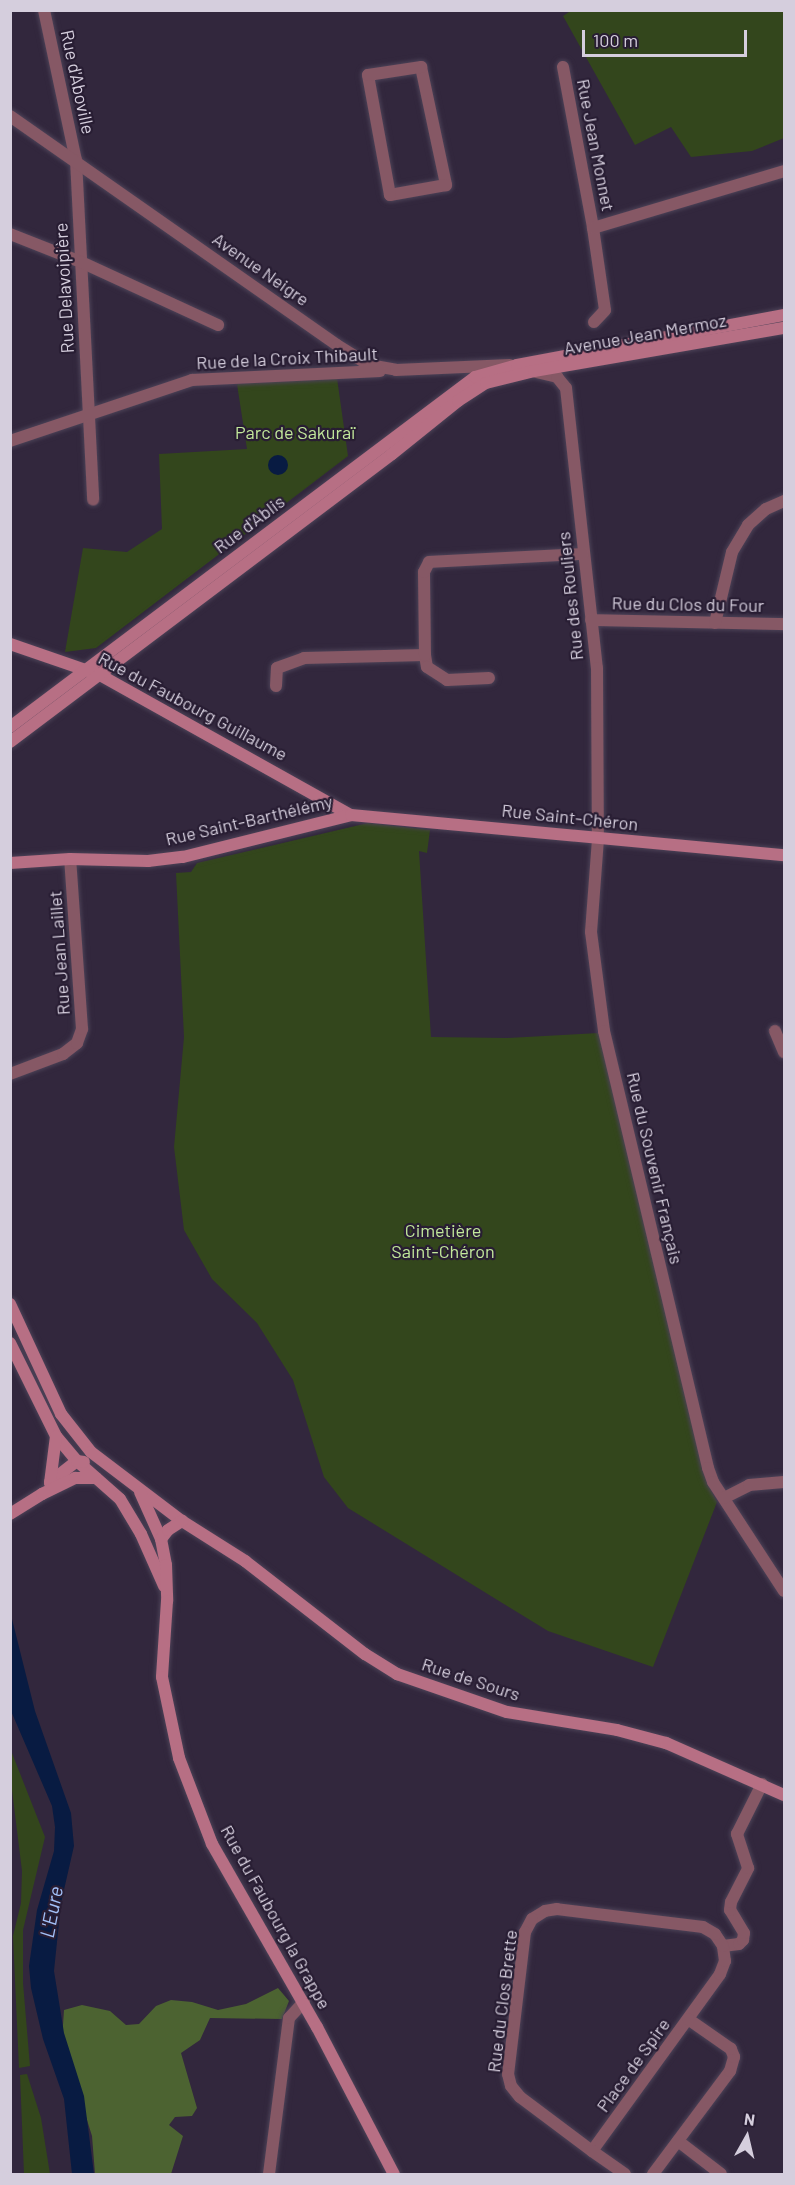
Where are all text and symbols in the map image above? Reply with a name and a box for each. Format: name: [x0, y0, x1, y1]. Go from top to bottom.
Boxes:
scale bar: [585, 18, 750, 56]
street label: Rue d'Aboville: [56, 28, 100, 136]
text: 100 m: [593, 29, 638, 51]
street label: Rue Jean Monnet: [573, 77, 619, 213]
street label: Rue Delavoipière: [50, 222, 78, 354]
street label: Avenue Neigre: [209, 228, 313, 310]
street label: Avenue Jean Mermoz: [562, 309, 728, 359]
street label: Rue de la Croix Thibault: [196, 342, 378, 374]
park label: Parc de Sakuraï: [235, 421, 355, 443]
street label: Rue d'Ablis: [209, 490, 289, 558]
street label: Rue des Rouliers: [553, 531, 587, 661]
street label: Rue du Clos du Four: [611, 592, 765, 616]
street label: Rue du Faubourg Guillaume: [95, 647, 291, 765]
street label: Rue Saint-Barthélémy: [163, 790, 335, 850]
street label: Rue Saint-Chéron: [501, 799, 639, 835]
street label: Rue Jean Laillet: [44, 890, 74, 1016]
street label: Rue du Souvenir Français: [622, 1070, 688, 1266]
park label: Cimetière Saint-Chéron: [391, 1220, 495, 1262]
street label: Rue de Sours: [419, 1653, 523, 1705]
street label: Rue du Faubourg la Grappe: [216, 1821, 336, 2013]
water label: L'Eure: [34, 1884, 68, 1940]
street label: Rue du Clos Brette: [483, 1928, 521, 2074]
street label: Place de Spire: [592, 2014, 674, 2116]
north arrow: [717, 2107, 777, 2167]
text: N: [743, 2109, 756, 2129]

